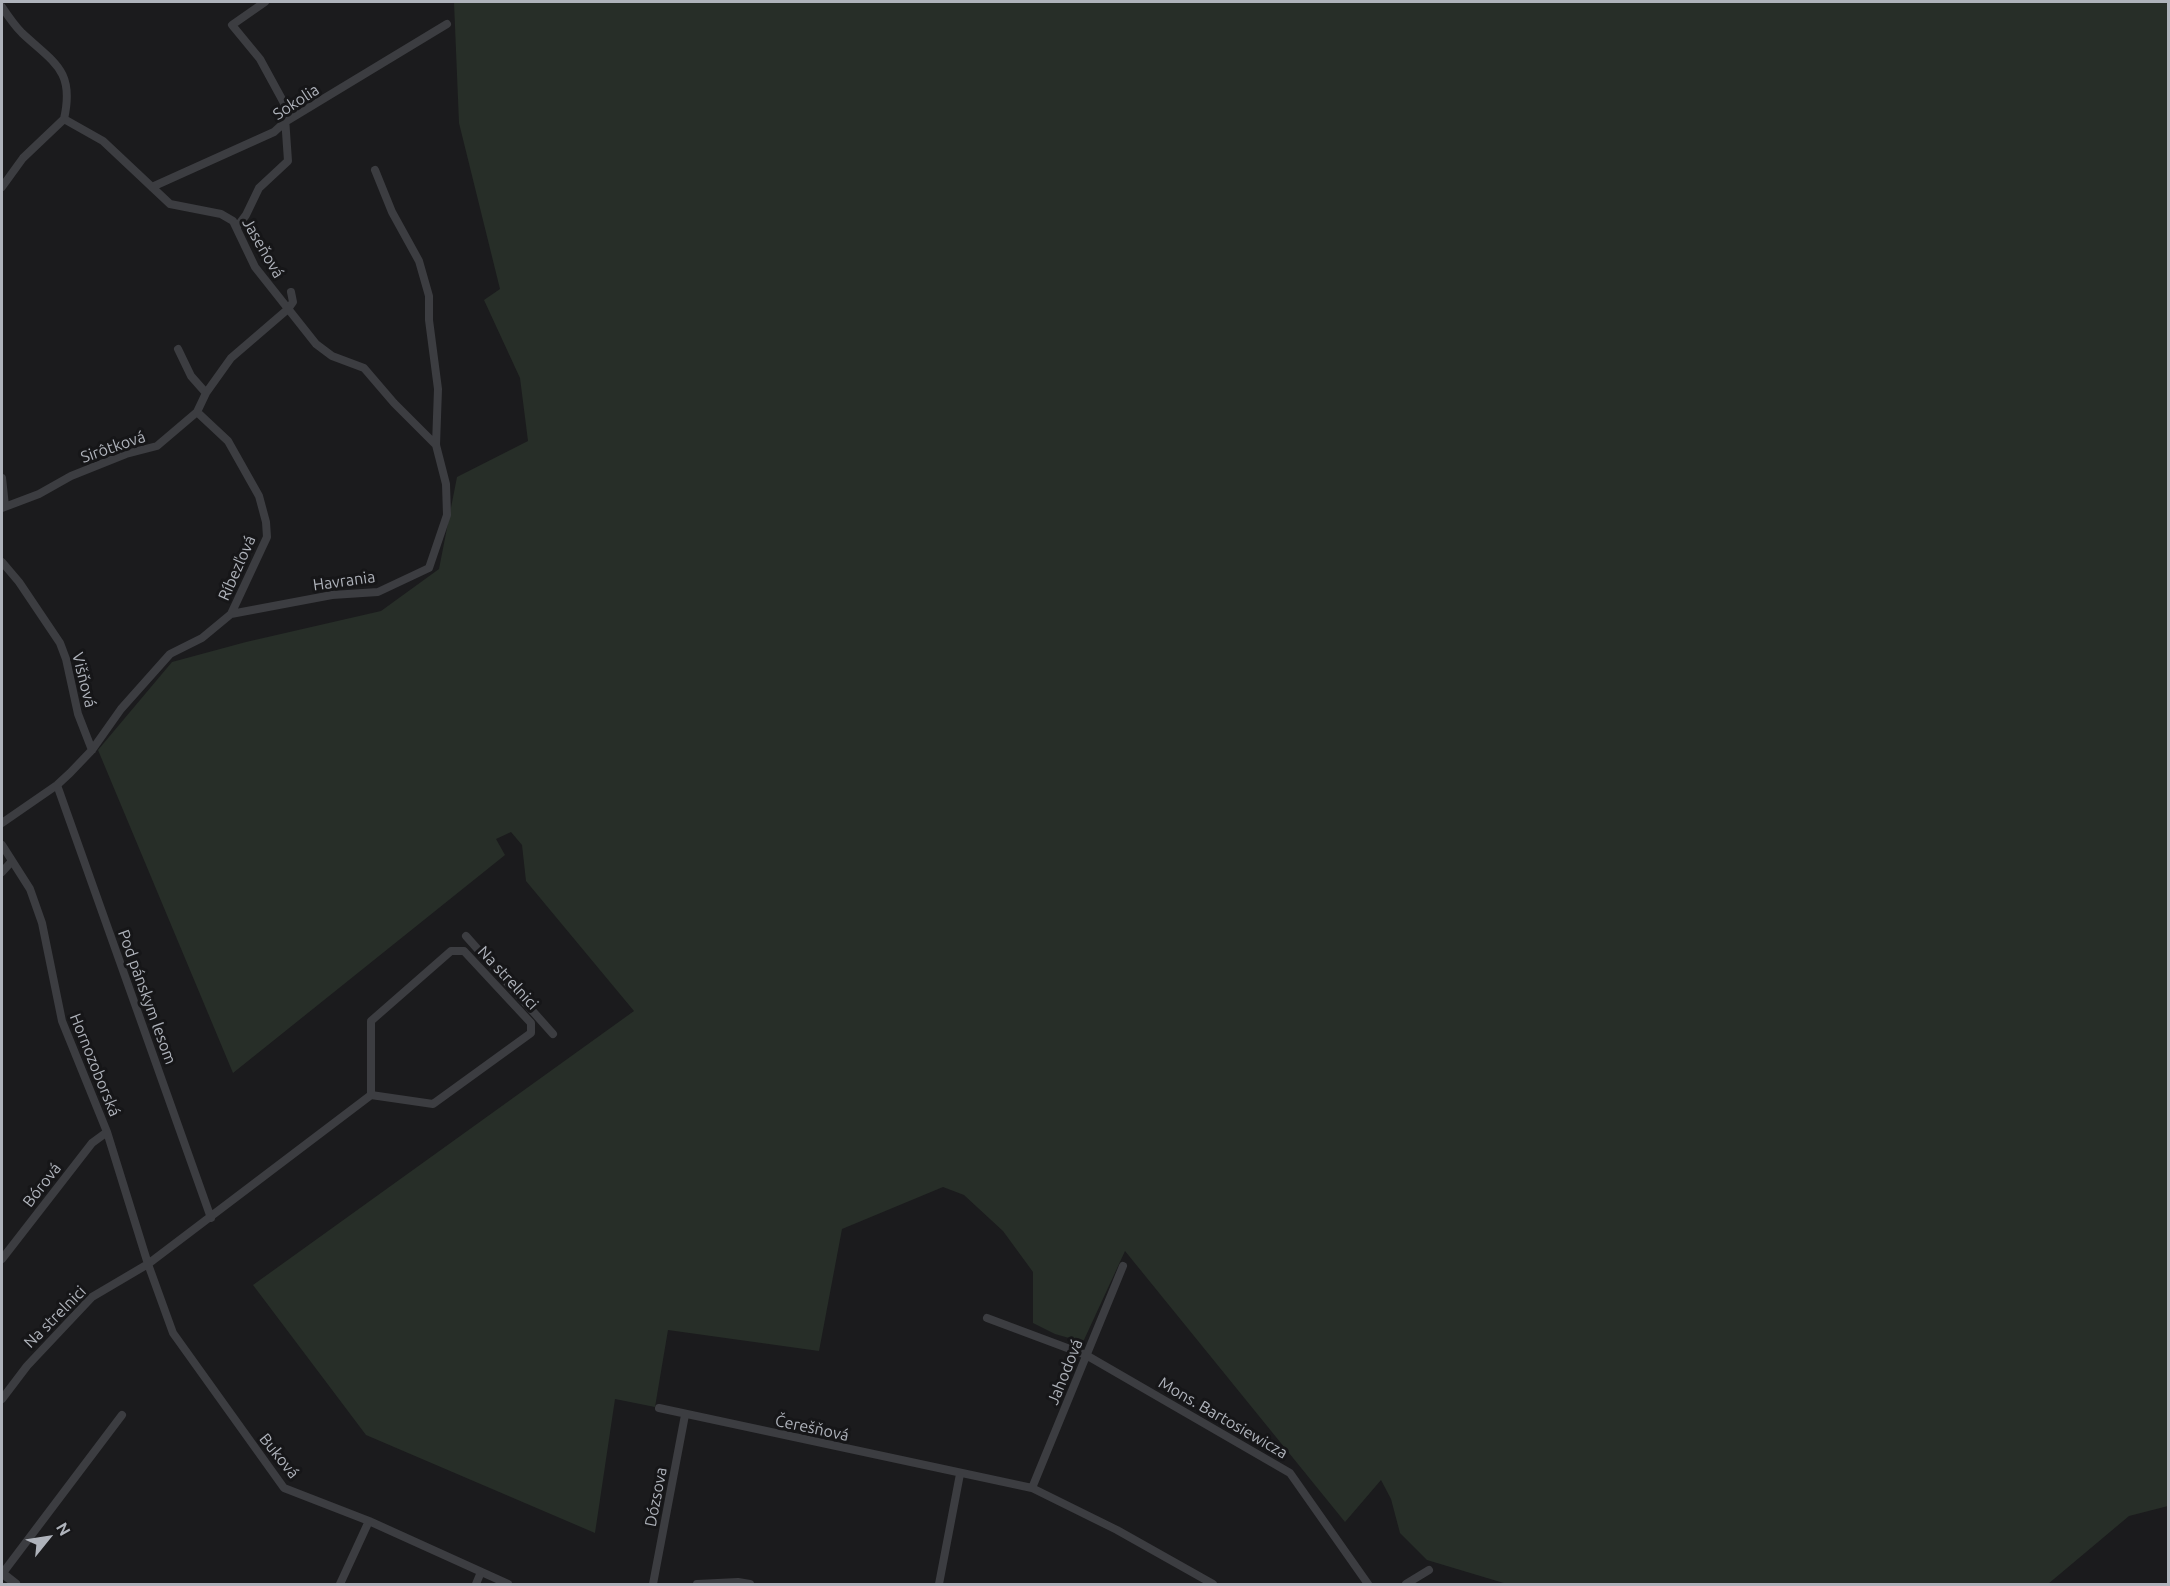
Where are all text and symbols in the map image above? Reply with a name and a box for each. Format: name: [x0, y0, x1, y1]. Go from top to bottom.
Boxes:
street label: Sokolia: [269, 80, 323, 124]
street label: Jaseňová: [238, 214, 288, 282]
street label: Sirôtková: [78, 427, 148, 467]
street label: Ríbezľová: [214, 532, 260, 604]
street label: Havrania: [312, 567, 376, 595]
street label: Višňová: [68, 651, 100, 709]
street label: Pod pánskym lesom: [114, 927, 180, 1067]
street label: Na strelnici: [474, 942, 542, 1014]
street label: Hornozoborská: [66, 1011, 124, 1119]
street label: Bórová: [19, 1159, 65, 1211]
street label: Na strelnici: [20, 1282, 90, 1352]
street label: Jahodová: [1043, 1336, 1087, 1408]
street label: Mons. Bartosiewicza: [1155, 1373, 1291, 1463]
street label: Čerešňová: [773, 1411, 851, 1445]
street label: Buková: [255, 1430, 303, 1482]
street label: Dózsova: [641, 1466, 671, 1528]
north arrow: [18, 1508, 78, 1568]
text: N: [53, 1519, 74, 1539]

